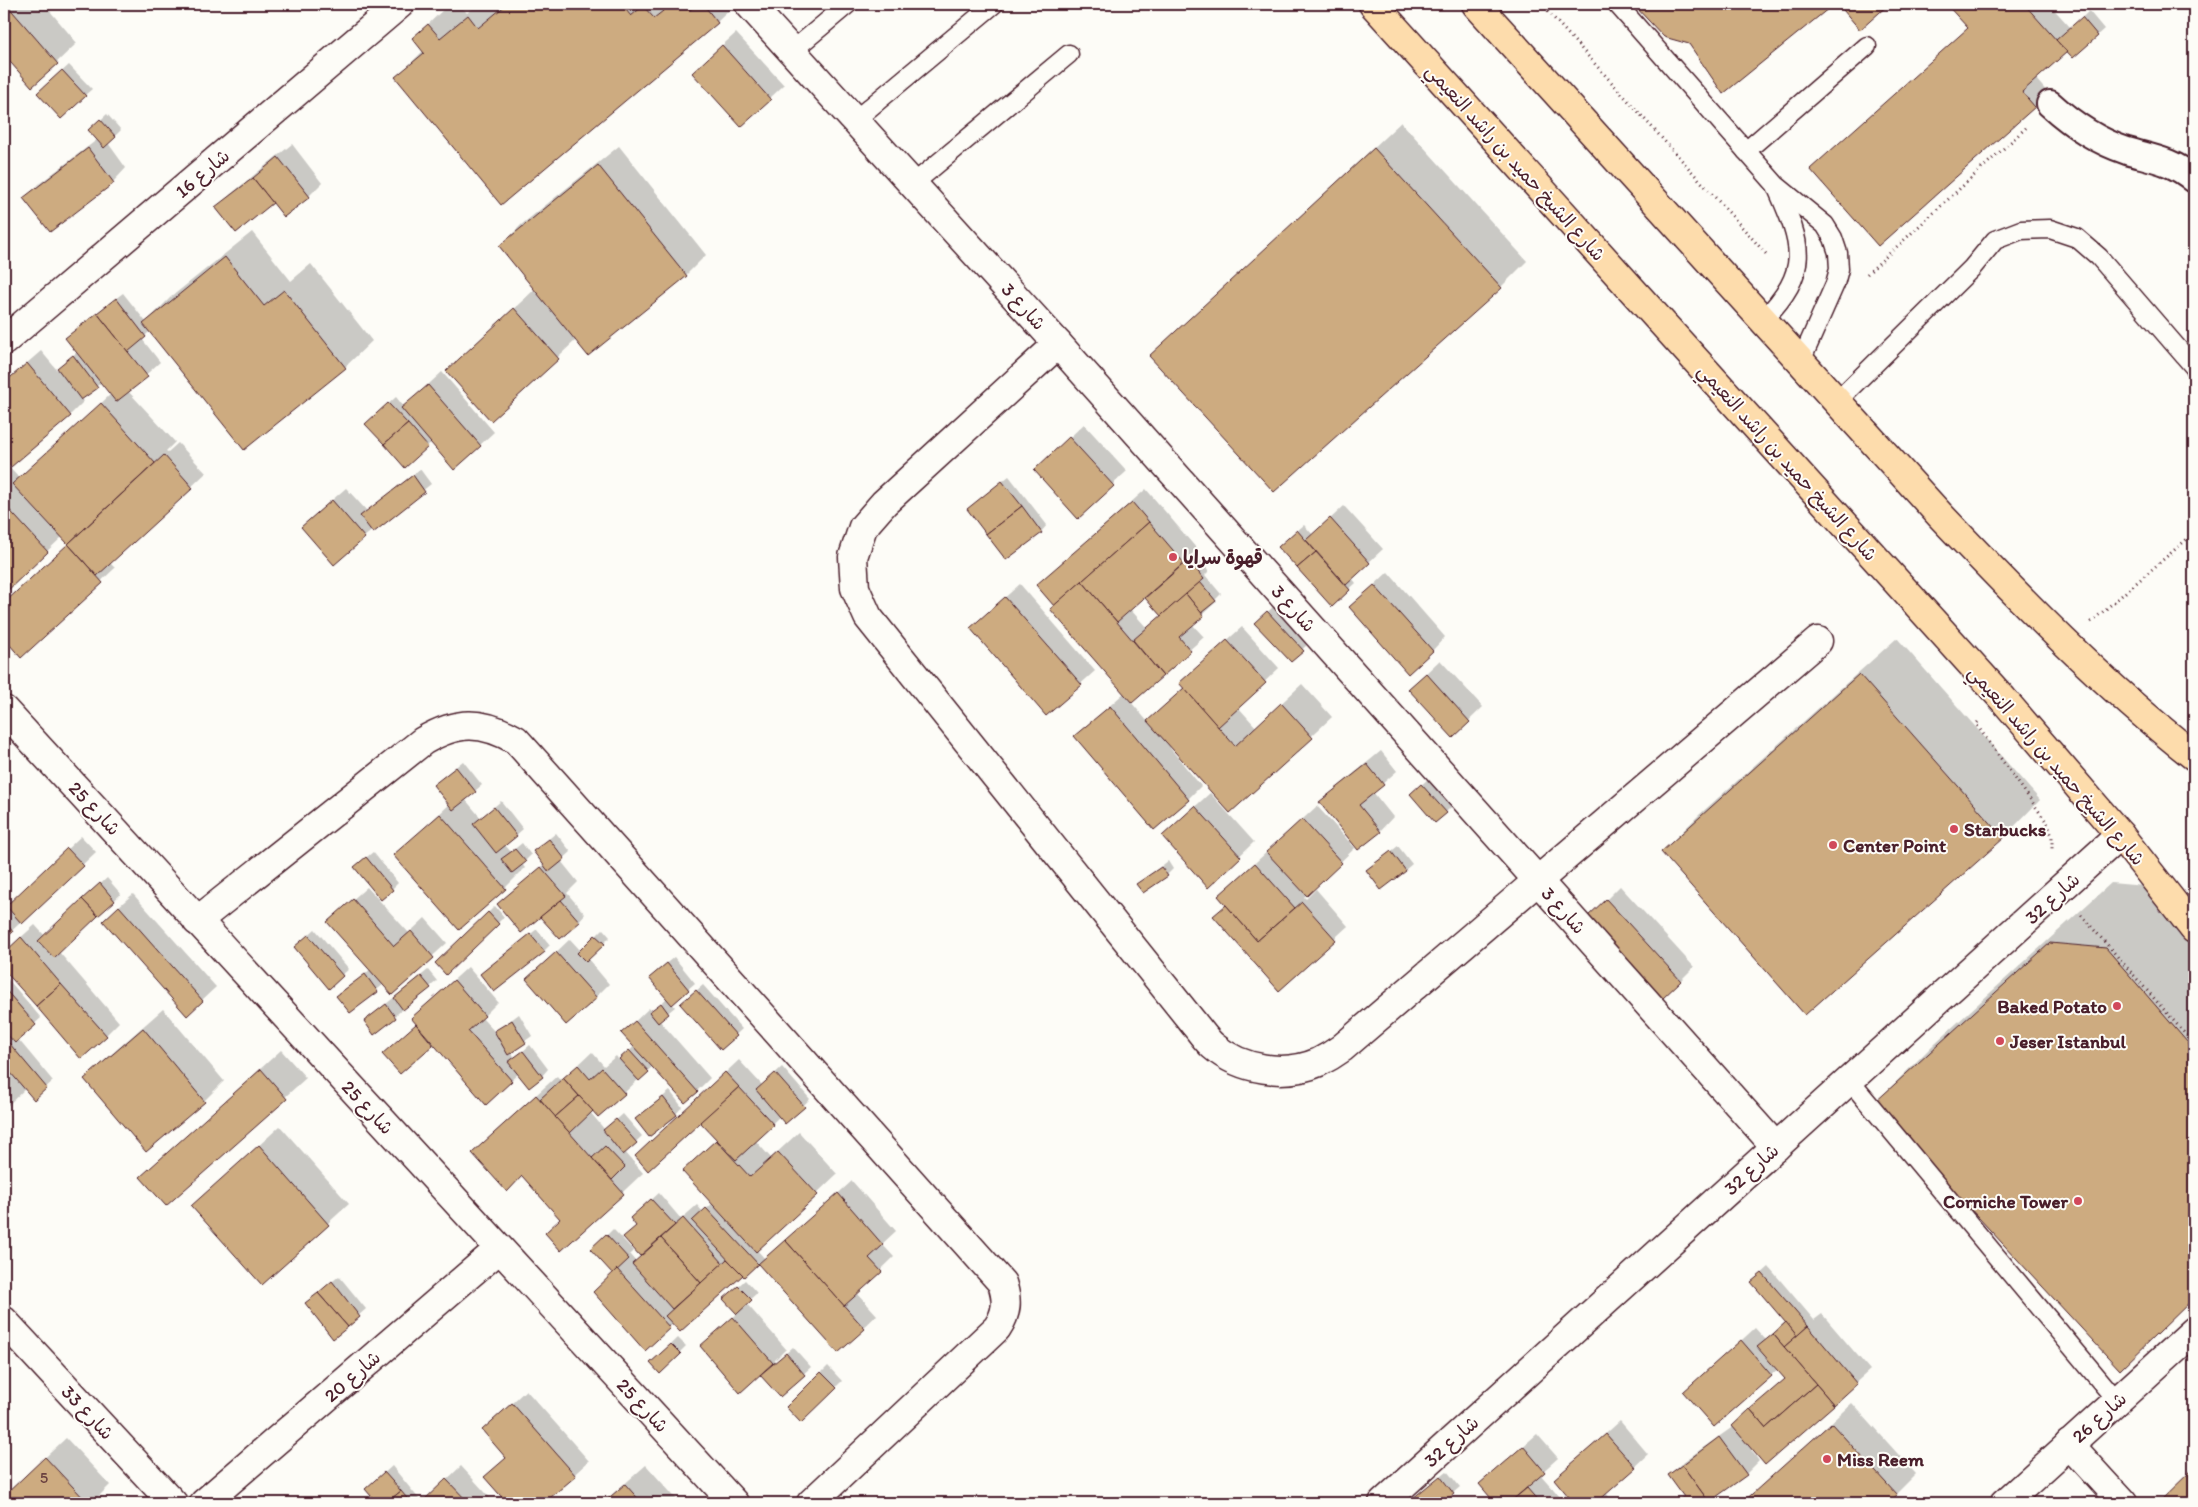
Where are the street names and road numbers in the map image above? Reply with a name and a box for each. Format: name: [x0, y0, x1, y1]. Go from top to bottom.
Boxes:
street label: شارع الشيخ حميد بن راشد النعيمي: [1417, 59, 1610, 269]
street label: شارع 16: [170, 144, 236, 204]
street label: شارع 3: [995, 278, 1051, 336]
street label: شارع الشيخ حميد بن راشد النعيمي: [1689, 359, 1882, 569]
street label: شارع 3: [1265, 580, 1321, 638]
street label: شارع الشيخ حميد بن راشد النعيمي: [1960, 661, 2150, 873]
street label: شارع 25: [62, 777, 125, 841]
street label: شارع 32: [2020, 868, 2086, 930]
street label: شارع 3: [1535, 882, 1591, 940]
street label: شارع 25: [335, 1076, 398, 1140]
street label: شارع 32: [1719, 1139, 1785, 1201]
street label: شارع 20: [319, 1346, 387, 1409]
street label: شارع 25: [610, 1374, 673, 1438]
street label: شارع 33: [55, 1380, 119, 1446]
street label: شارع 26: [2067, 1387, 2133, 1449]
street label: شارع 32: [1419, 1411, 1485, 1473]

